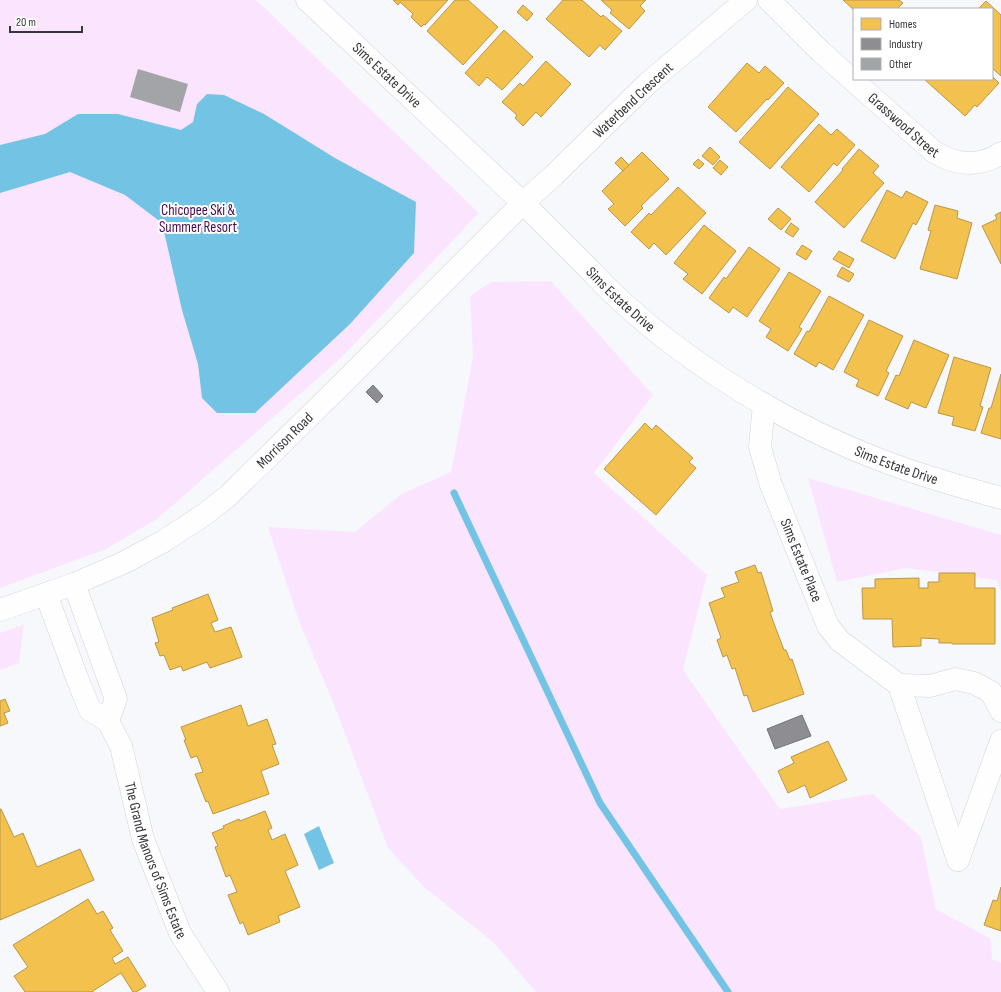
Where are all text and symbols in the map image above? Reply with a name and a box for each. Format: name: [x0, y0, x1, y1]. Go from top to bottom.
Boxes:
scale bar: [10, 8, 82, 34]
legend: [853, 8, 993, 80]
text: 20 m: [16, 15, 36, 30]
text: Homes: [889, 17, 917, 32]
text: Industry: [889, 37, 923, 52]
street label: Sims Estate Drive: [348, 39, 425, 112]
text: Other: [889, 57, 913, 72]
street label: Waterbend Crescent: [589, 58, 678, 142]
street label: Grasswood Street: [864, 89, 943, 163]
park label: Chicopee Ski & Summer Resort: [159, 201, 237, 237]
street label: Sims Estate Drive: [582, 263, 659, 336]
street label: Morrison Road: [253, 409, 317, 473]
street label: Sims Estate Drive: [851, 442, 940, 489]
street label: Sims Estate Place: [776, 516, 826, 605]
street label: The Grand Manors of Sims Estate: [120, 780, 190, 943]

